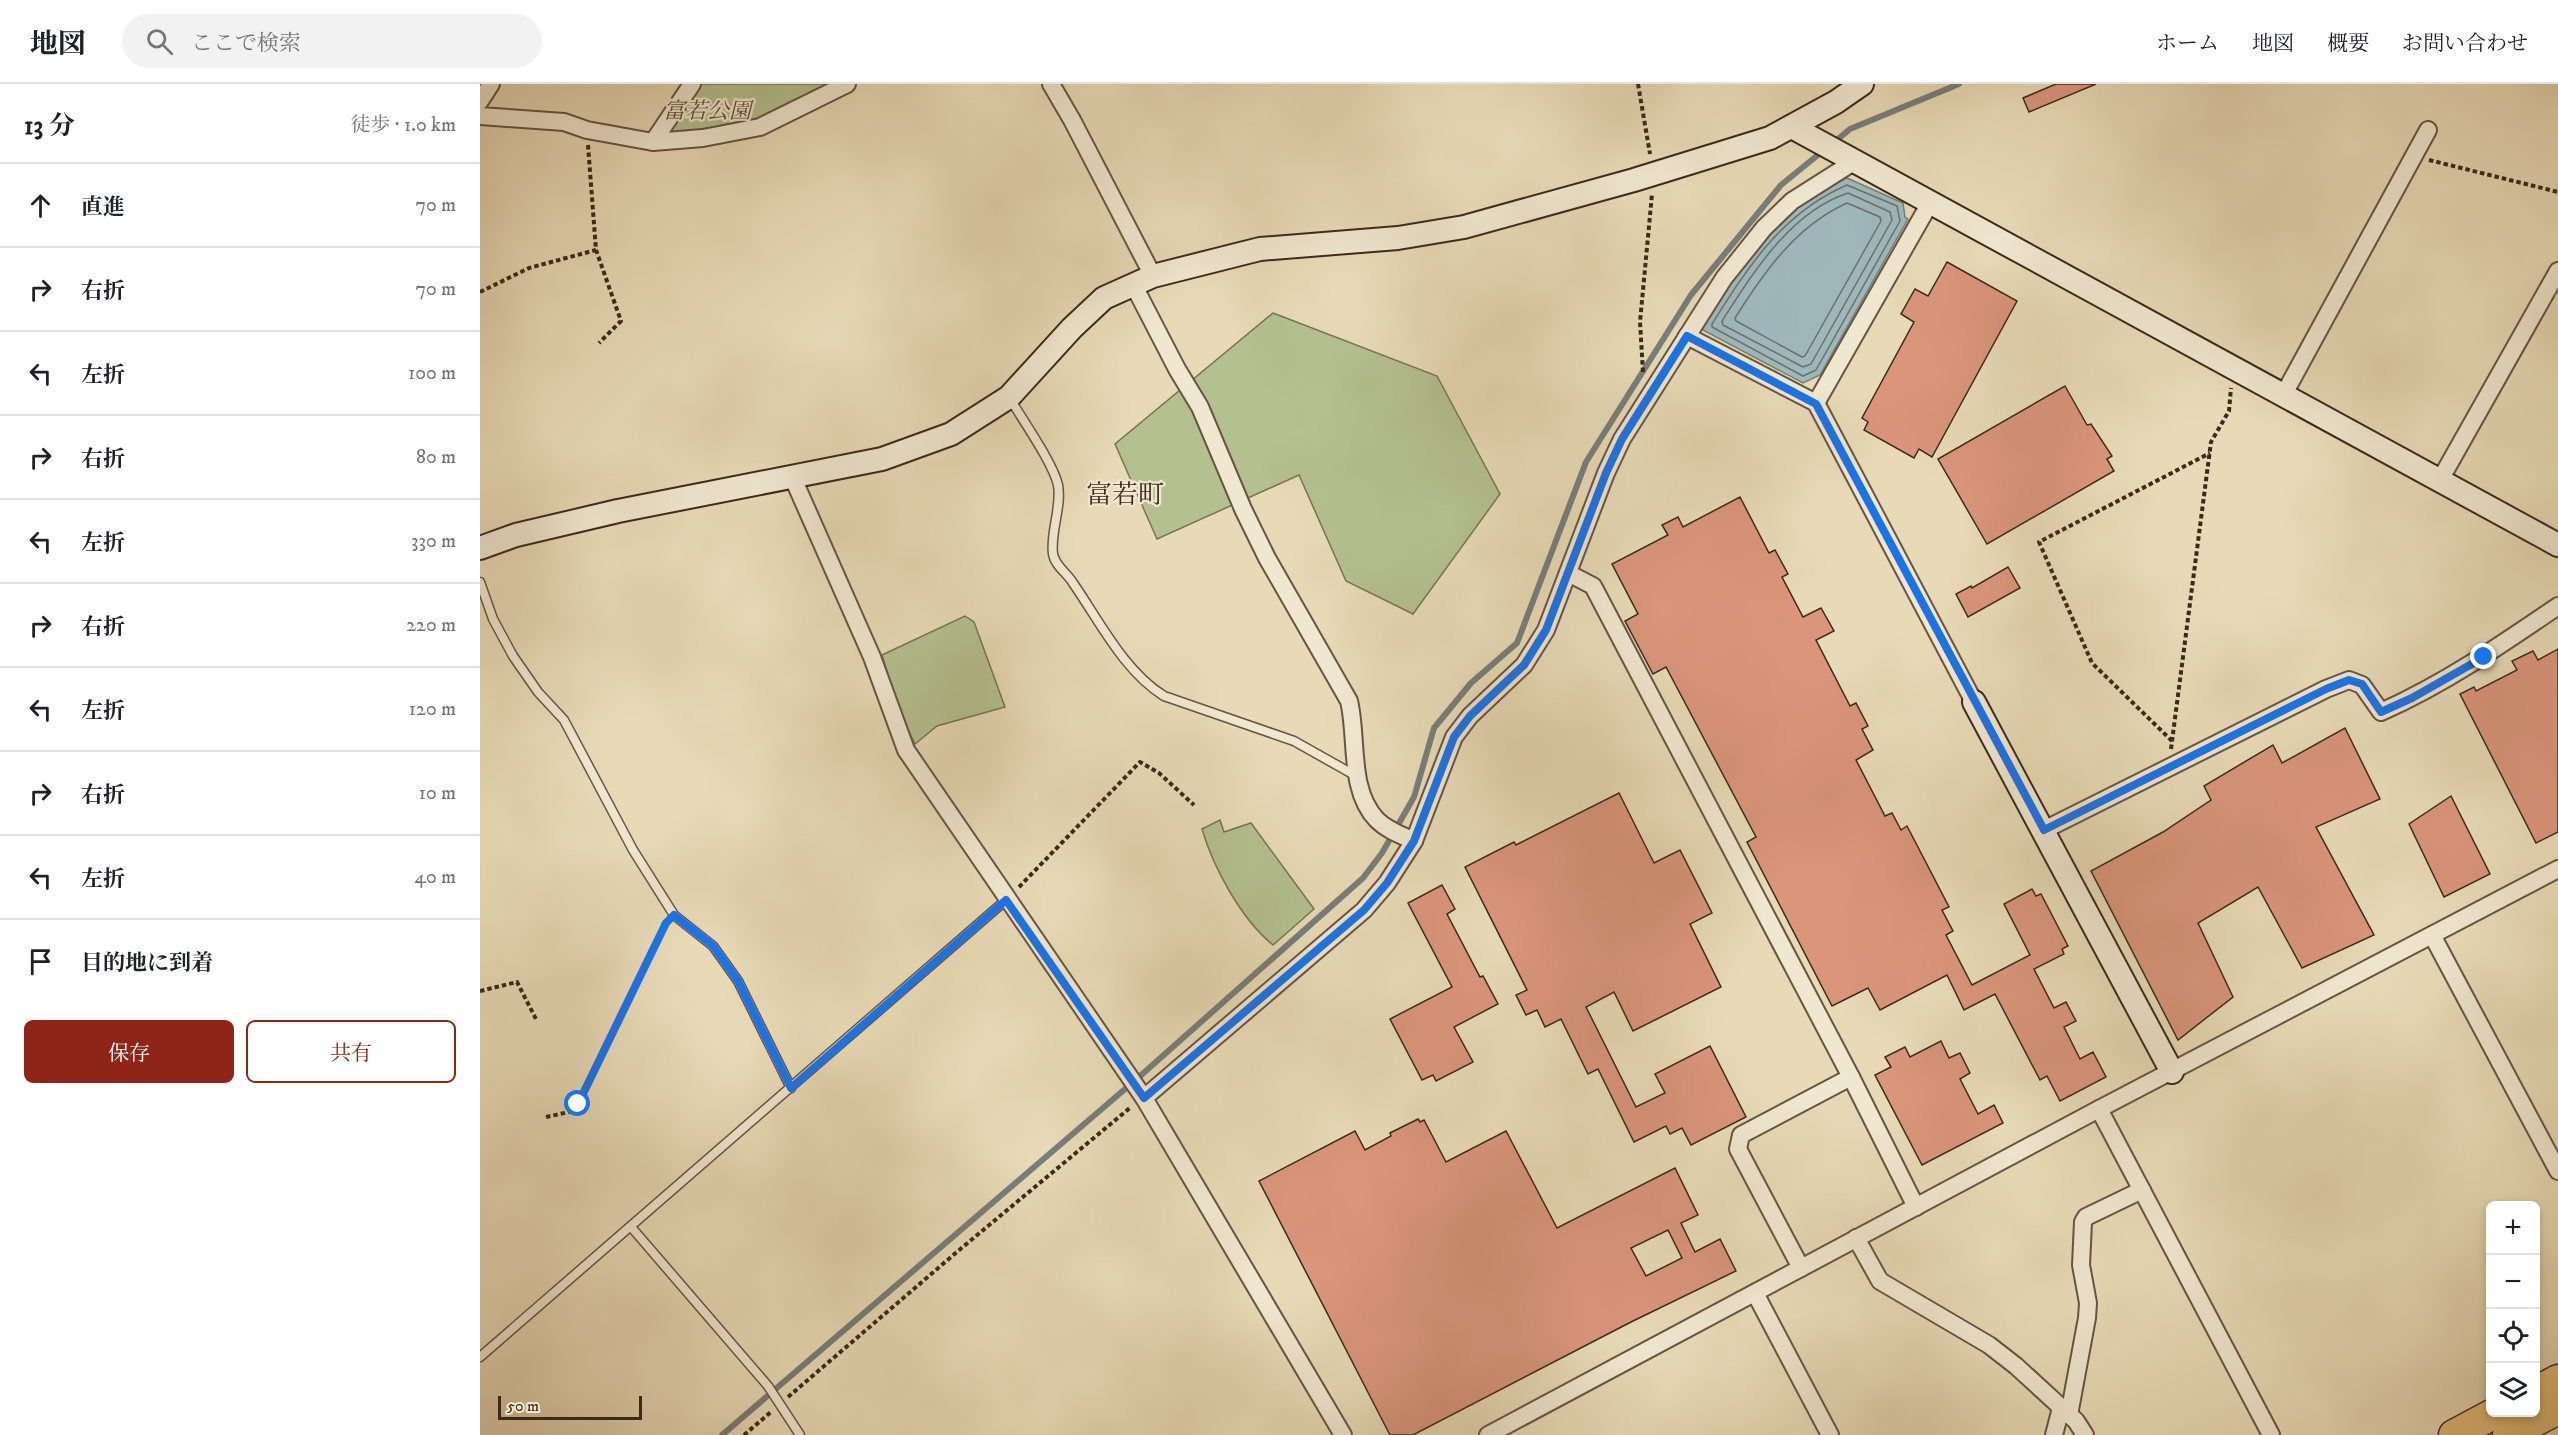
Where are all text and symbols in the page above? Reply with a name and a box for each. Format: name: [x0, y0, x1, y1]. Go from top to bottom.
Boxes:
search box: [122, 14, 542, 68]
icon: search: [143, 25, 176, 58]
text: 地図: [30, 27, 86, 62]
text: ここで検索: [191, 30, 301, 57]
text: ホーム: [2156, 31, 2219, 57]
text: 地図: [2252, 31, 2294, 57]
text: 概要: [2327, 31, 2369, 57]
text: お問い合わせ: [2402, 31, 2528, 57]
park label: 富若公園: [663, 98, 754, 125]
text: 13 分: [24, 110, 75, 143]
text: 徒歩 · 1.0 km: [351, 113, 456, 138]
icon: ahead: [24, 189, 57, 222]
text: 70 m: [415, 193, 456, 218]
text: 直進: [81, 194, 125, 221]
icon: right: [24, 273, 57, 306]
text: 70 m: [415, 277, 456, 302]
text: 右折: [81, 278, 125, 305]
icon: left: [24, 357, 57, 390]
text: 100 m: [408, 361, 456, 386]
text: 左折: [81, 362, 125, 389]
icon: right: [24, 441, 57, 474]
text: 80 m: [416, 445, 456, 470]
text: 右折: [81, 446, 125, 473]
district label: 富若町: [1086, 479, 1164, 512]
icon: left: [24, 525, 57, 558]
text: 330 m: [411, 529, 456, 554]
text: 左折: [81, 530, 125, 557]
icon: right: [24, 609, 57, 642]
text: 220 m: [406, 613, 456, 638]
text: 右折: [81, 614, 125, 641]
route end: [2470, 643, 2496, 669]
icon: left: [24, 693, 57, 726]
text: 120 m: [409, 697, 456, 722]
text: 左折: [81, 698, 125, 725]
icon: right: [24, 777, 57, 810]
text: 10 m: [419, 781, 456, 806]
text: 右折: [81, 782, 125, 809]
icon: left: [24, 861, 57, 894]
text: 40 m: [414, 865, 456, 890]
text: 左折: [81, 866, 125, 893]
icon: arrive: [24, 945, 57, 978]
text: 目的地に到着: [81, 950, 213, 977]
button: 保存: [24, 1020, 234, 1083]
button: 共有: [246, 1020, 456, 1083]
route start: [564, 1090, 590, 1116]
map controls: [2486, 1201, 2540, 1417]
button: +: [2486, 1201, 2540, 1255]
button: −: [2486, 1255, 2540, 1309]
button: locate: [2486, 1309, 2540, 1363]
button: layers: [2486, 1363, 2540, 1417]
scale bar: [498, 1393, 642, 1420]
text: 50 m: [507, 1396, 539, 1416]

